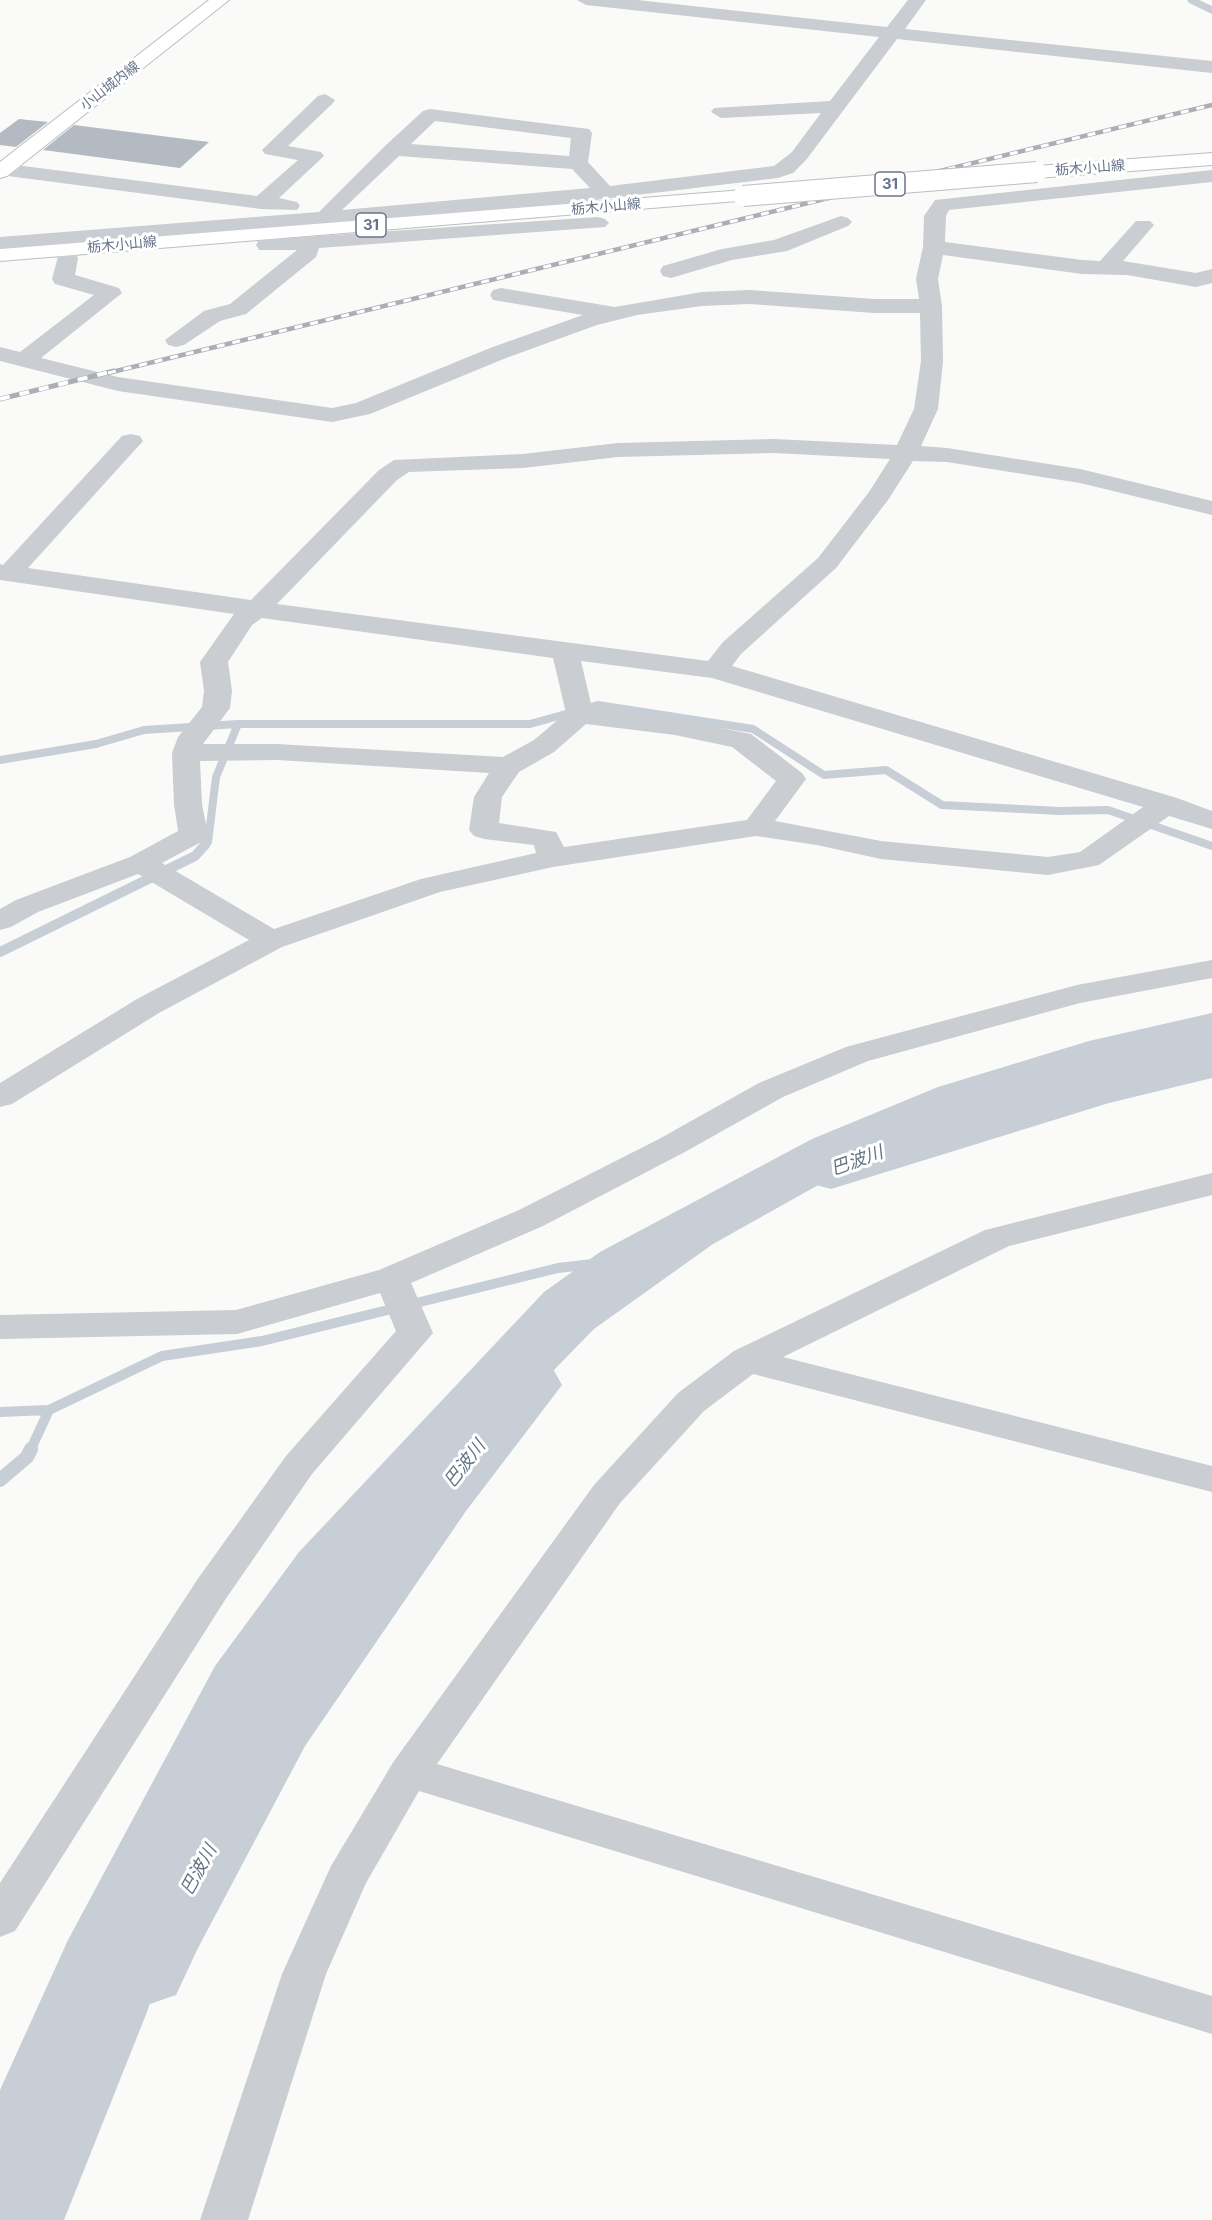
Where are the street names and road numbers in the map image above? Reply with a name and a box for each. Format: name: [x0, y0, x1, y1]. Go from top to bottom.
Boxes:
street label: 小山城内線: [77, 58, 143, 114]
street label: 栃木小山線: [1054, 157, 1126, 179]
road number: 31: [875, 172, 905, 196]
street label: 栃木小山線: [570, 196, 642, 218]
road number: 31: [356, 213, 386, 237]
street label: 栃木小山線: [86, 234, 158, 256]

